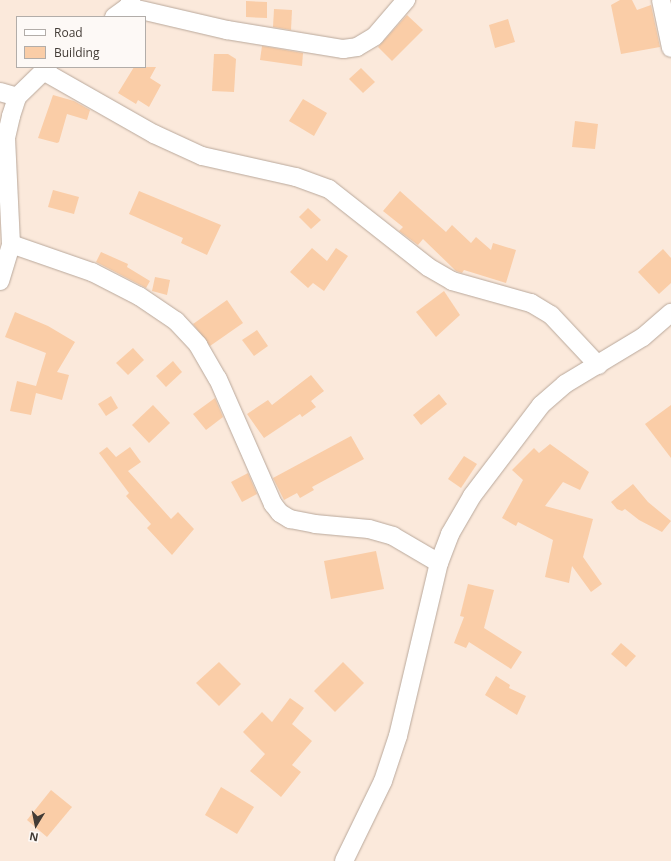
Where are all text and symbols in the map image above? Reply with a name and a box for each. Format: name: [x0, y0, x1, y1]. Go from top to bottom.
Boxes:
legend: [16, 16, 146, 68]
text: Road: [54, 24, 83, 41]
text: Building: [54, 44, 99, 61]
north arrow: [16, 805, 56, 845]
text: N: [28, 829, 40, 845]

